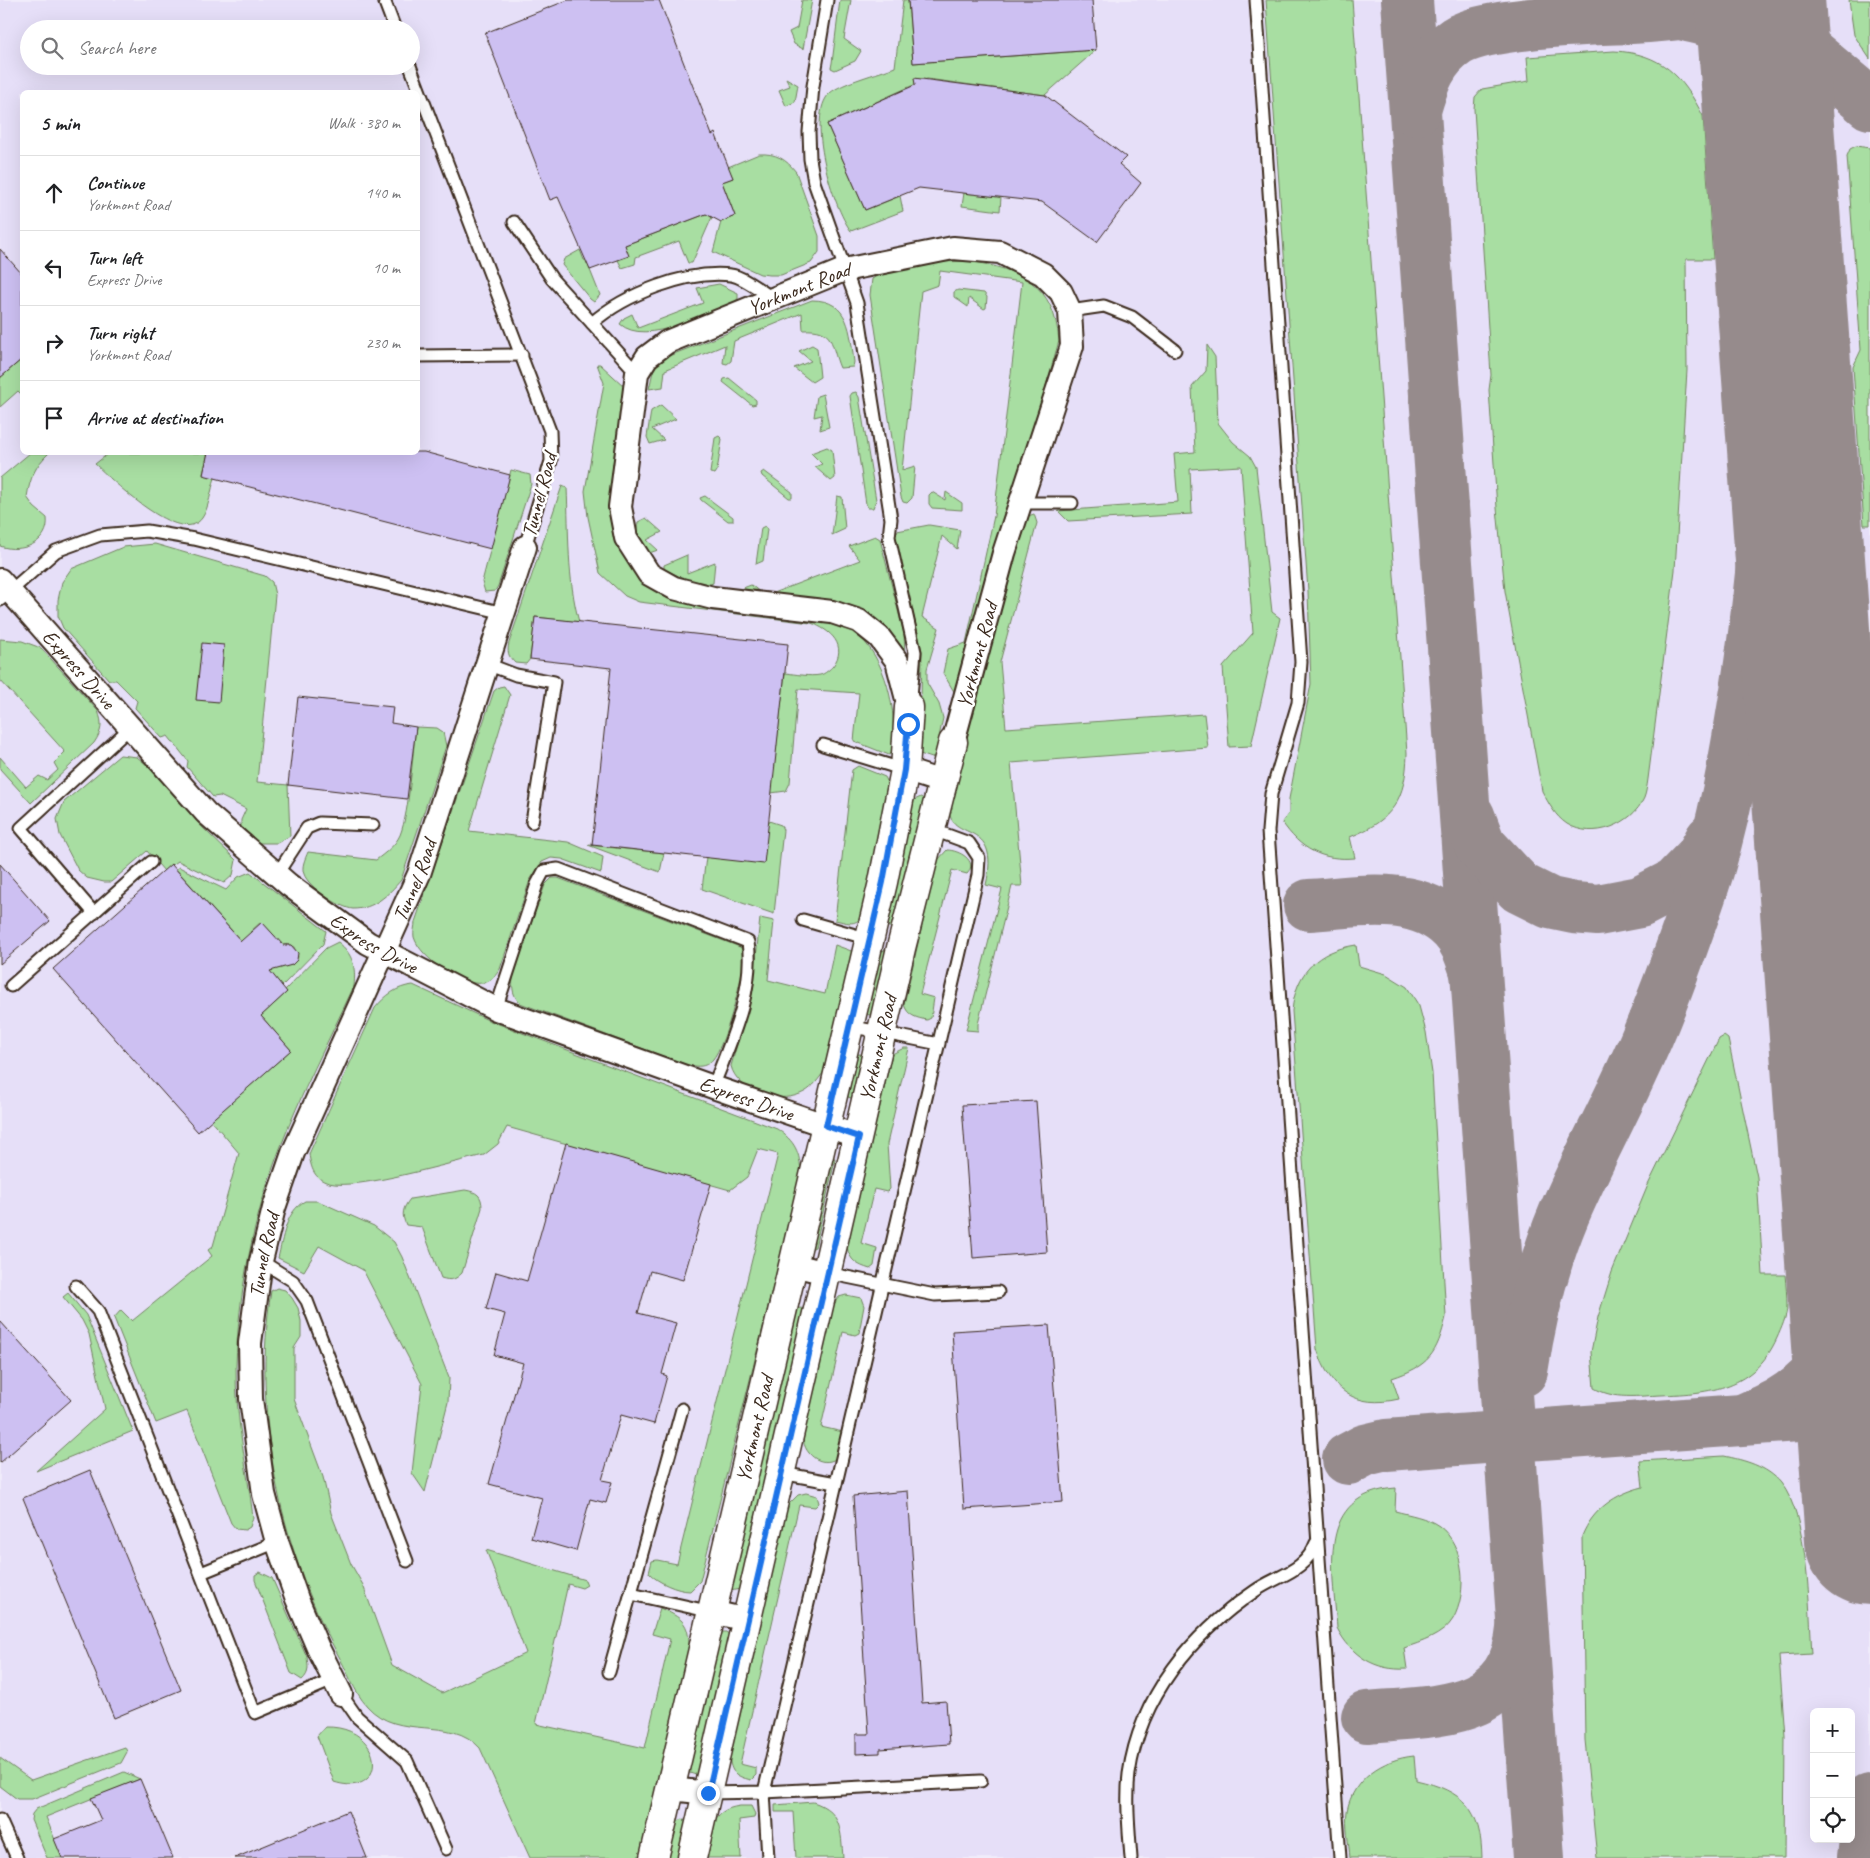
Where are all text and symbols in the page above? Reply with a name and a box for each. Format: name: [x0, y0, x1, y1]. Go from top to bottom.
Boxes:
search box: [20, 20, 420, 75]
icon: search: [38, 34, 66, 62]
text: Search here: [78, 36, 155, 60]
text: 5 min: [40, 110, 80, 136]
text: Walk · 380 m: [328, 113, 400, 133]
text: Continue: [87, 171, 144, 195]
icon: ahead: [40, 179, 68, 207]
text: 140 m: [366, 183, 400, 203]
text: Yorkmont Road: [87, 195, 170, 215]
text: Turn left: [87, 246, 142, 270]
icon: left: [40, 254, 68, 282]
street label: Yorkmont Road: [744, 256, 855, 321]
text: 10 m: [373, 258, 400, 278]
text: Express Drive: [87, 270, 161, 290]
text: Turn right: [87, 321, 154, 345]
icon: right: [40, 329, 68, 357]
text: 230 m: [366, 333, 400, 353]
text: Yorkmont Road: [87, 345, 170, 365]
icon: arrive: [40, 404, 68, 432]
text: Arrive at destination: [87, 406, 223, 430]
street label: Tunnel Road: [515, 447, 564, 540]
street label: Yorkmont Road: [950, 597, 1004, 711]
street label: Express Drive: [37, 624, 122, 715]
route start: [897, 713, 920, 736]
street label: Tunnel Road: [386, 833, 443, 925]
street label: Express Drive: [325, 907, 423, 980]
street label: Yorkmont Road: [853, 990, 903, 1104]
street label: Express Drive: [696, 1070, 798, 1127]
street label: Tunnel Road: [243, 1206, 286, 1299]
street label: Yorkmont Road: [730, 1370, 780, 1485]
map controls: [1810, 1708, 1855, 1843]
button: +: [1810, 1708, 1855, 1753]
button: −: [1810, 1753, 1855, 1798]
route end: [697, 1782, 720, 1805]
button: locate: [1810, 1798, 1855, 1843]

